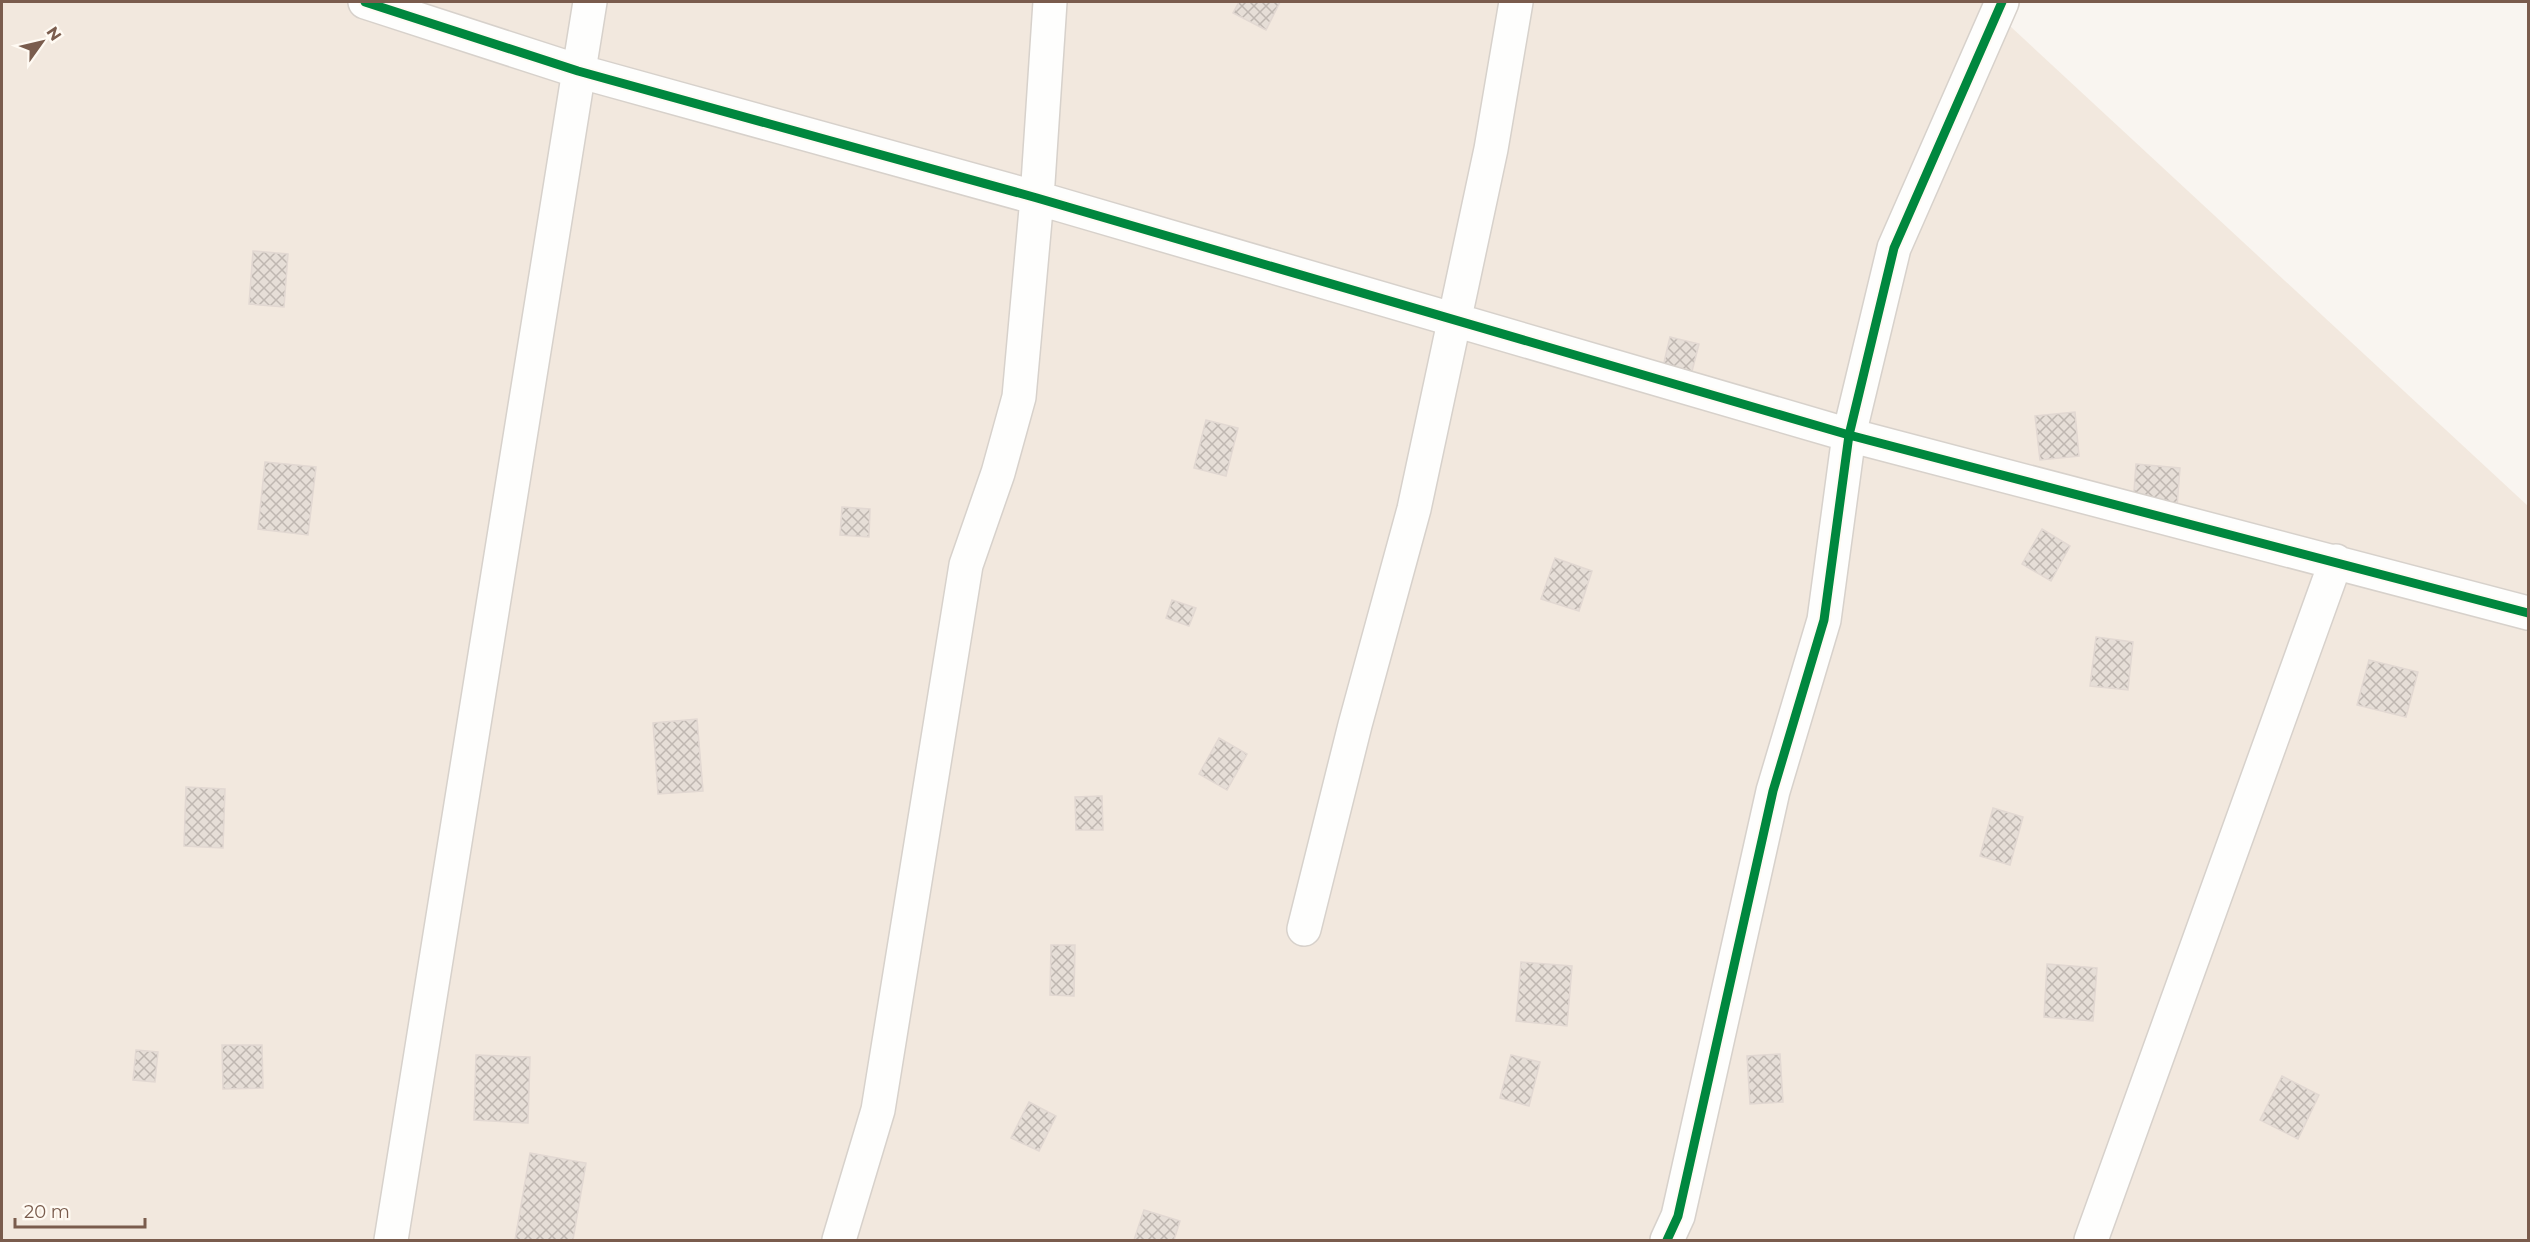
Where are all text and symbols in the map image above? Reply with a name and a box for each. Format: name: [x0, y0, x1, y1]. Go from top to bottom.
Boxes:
north arrow: [12, 12, 72, 72]
text: N: [43, 23, 66, 45]
scale bar: [15, 1191, 146, 1229]
text: 20 m: [24, 1201, 70, 1223]

